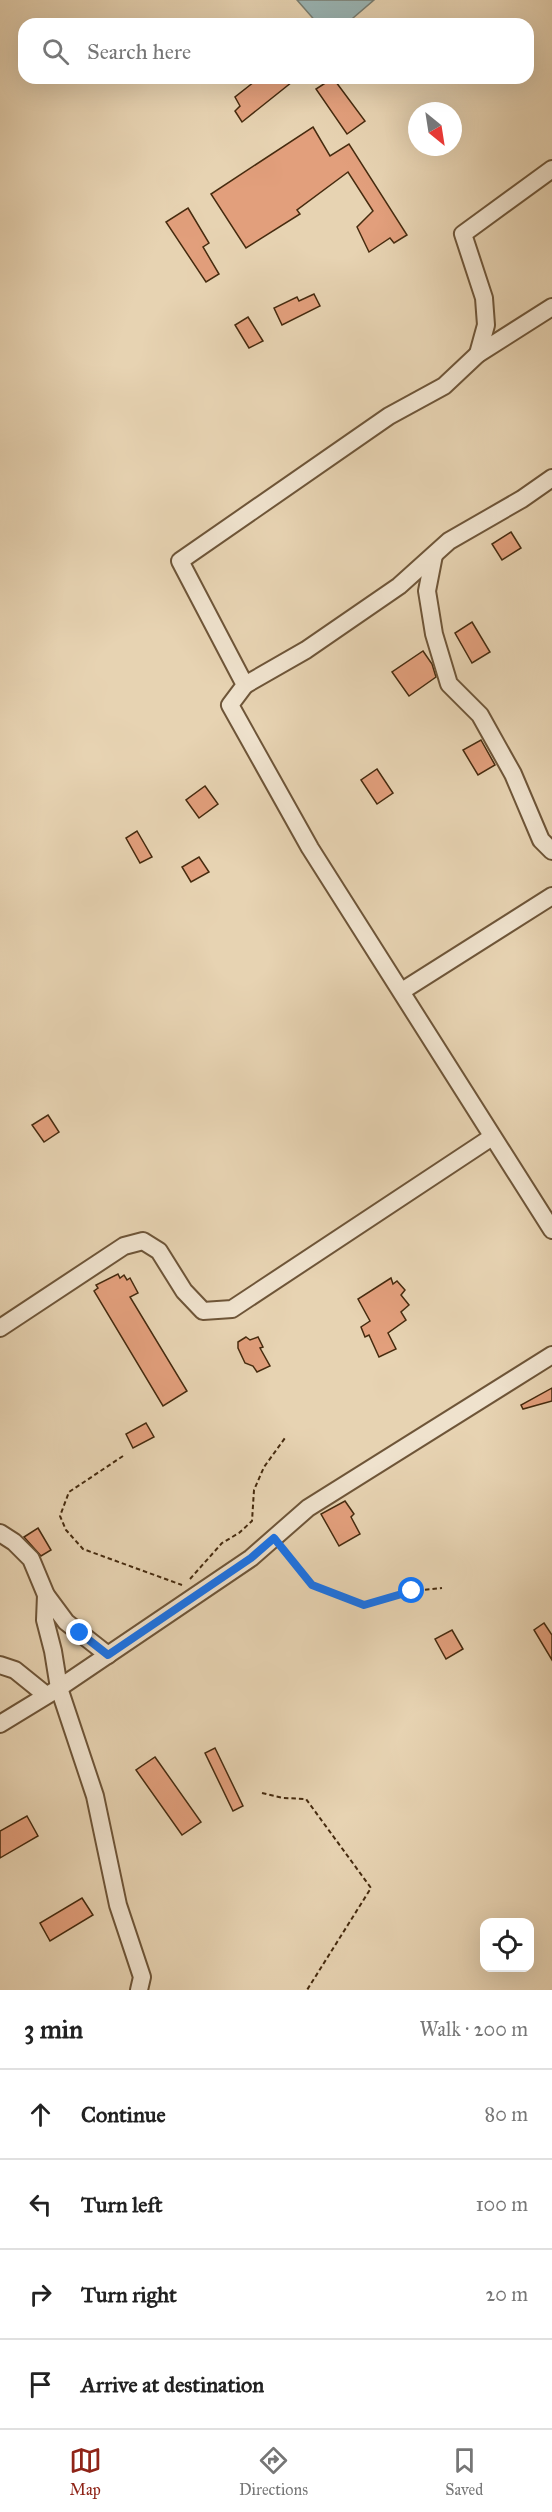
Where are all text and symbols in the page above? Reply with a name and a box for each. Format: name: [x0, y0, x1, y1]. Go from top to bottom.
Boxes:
search box: [18, 18, 534, 84]
icon: search: [39, 35, 72, 68]
text: Search here: [87, 38, 191, 65]
north arrow: [408, 102, 462, 156]
route start: [398, 1577, 424, 1603]
route end: [66, 1619, 92, 1645]
map controls: [480, 1918, 534, 1972]
button: locate: [480, 1918, 534, 1972]
text: 3 min: [24, 2013, 83, 2045]
text: Walk · 200 m: [420, 2017, 528, 2041]
icon: ahead: [24, 2098, 57, 2131]
text: Continue: [81, 2101, 166, 2128]
text: 80 m: [485, 2102, 528, 2126]
icon: left: [24, 2188, 57, 2221]
text: Turn left: [81, 2191, 163, 2218]
text: 100 m: [476, 2192, 528, 2216]
icon: right: [24, 2278, 57, 2311]
text: Turn right: [81, 2281, 177, 2308]
text: 20 m: [485, 2282, 528, 2306]
icon: arrive: [24, 2368, 57, 2401]
text: Arrive at destination: [81, 2371, 264, 2398]
tab: Map: [69, 2444, 102, 2499]
tab: Directions: [239, 2444, 308, 2499]
tab: Saved: [445, 2444, 483, 2499]

